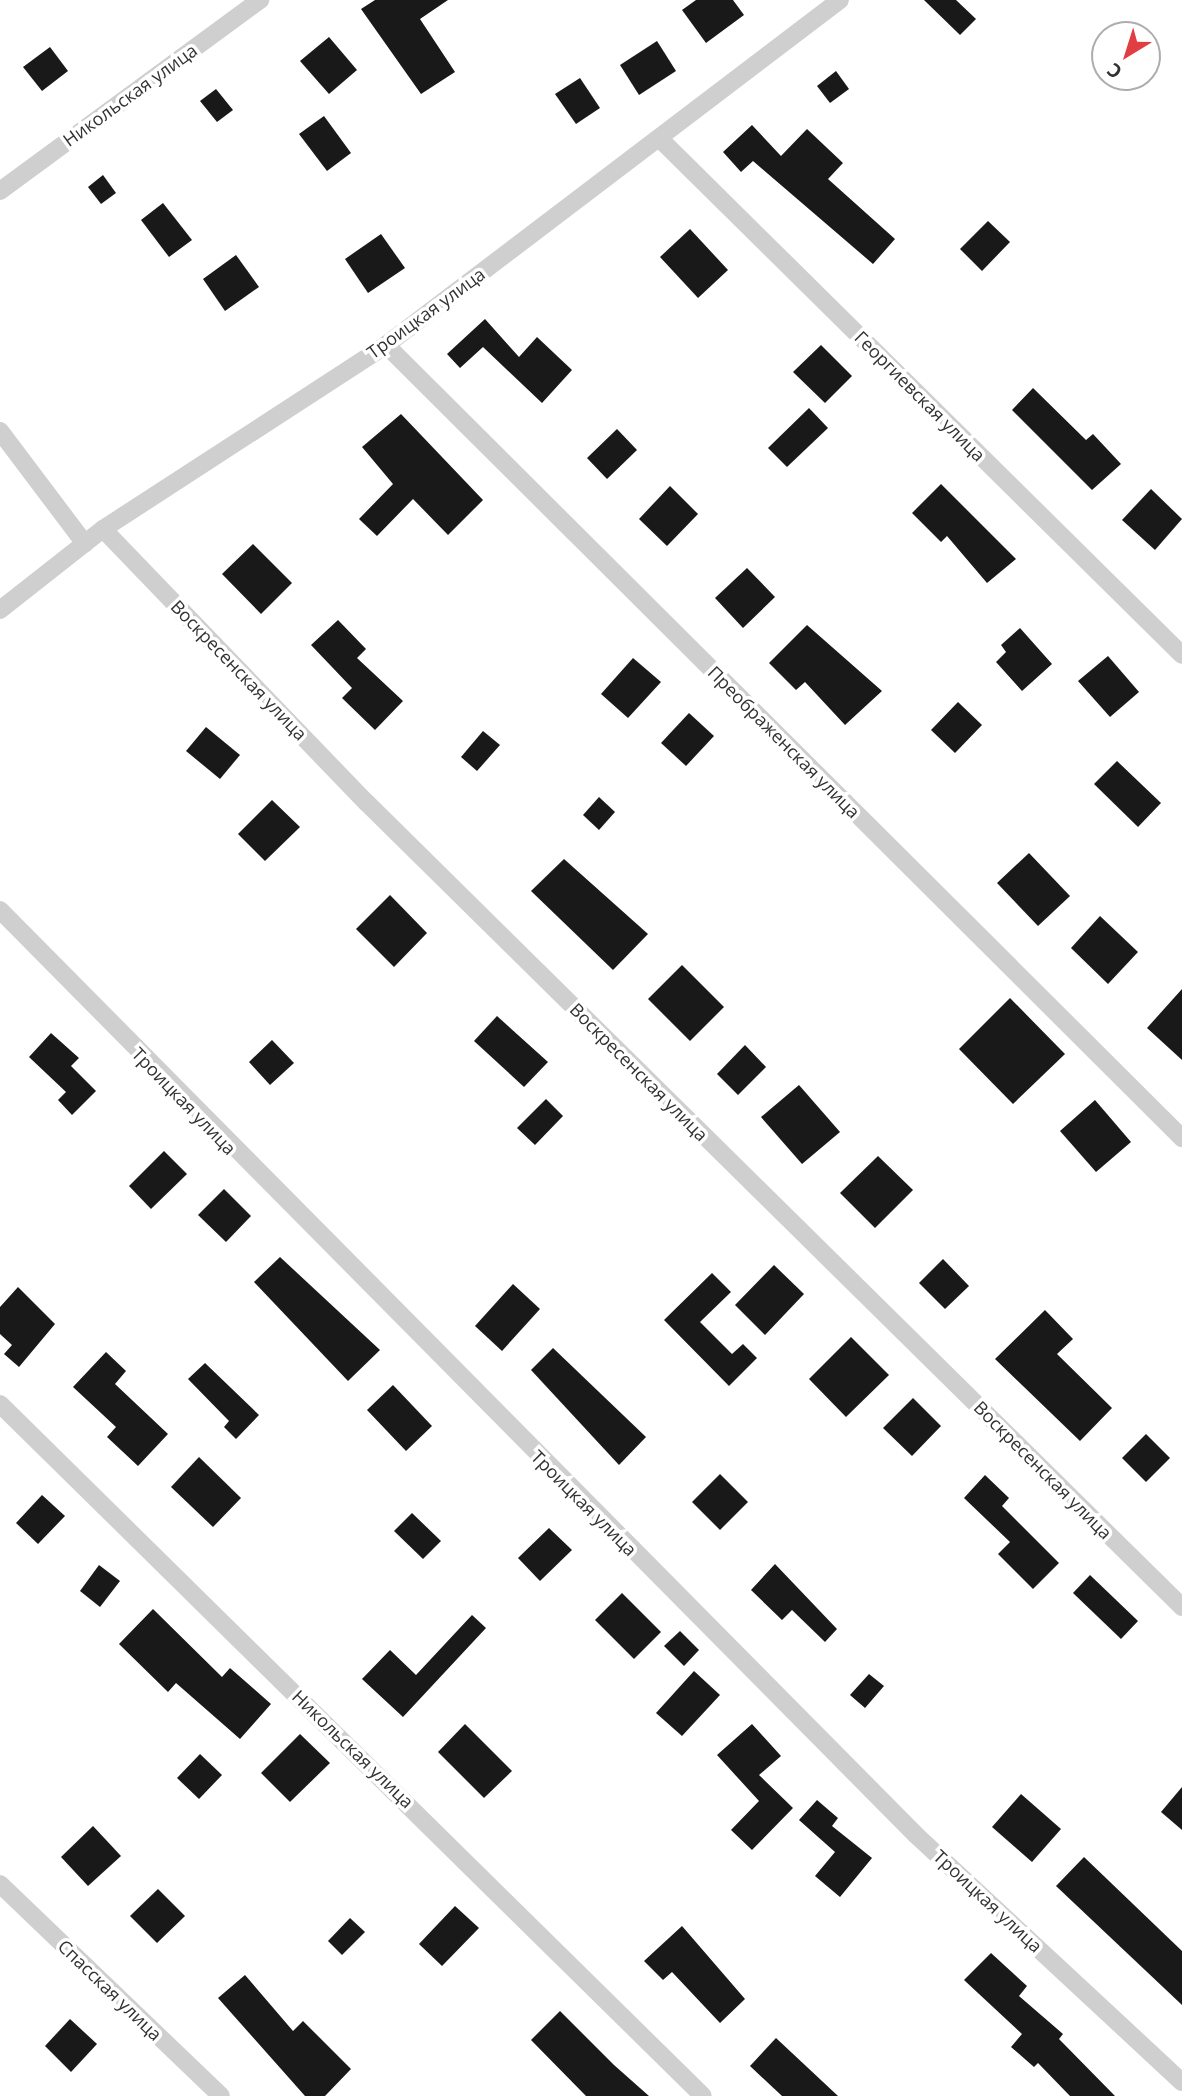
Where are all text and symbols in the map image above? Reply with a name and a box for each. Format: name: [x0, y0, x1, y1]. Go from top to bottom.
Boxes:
north arrow: [1091, 21, 1161, 91]
street label: Никольская улица: [59, 39, 201, 151]
text: С: [1102, 57, 1127, 85]
street label: Троицкая улица: [363, 263, 489, 363]
street label: Георгиевская улица: [850, 326, 990, 466]
street label: Воскресенская улица: [167, 596, 311, 744]
street label: Преображенская улица: [703, 661, 865, 823]
street label: Воскресенская улица: [566, 999, 712, 1145]
street label: Троицкая улица: [127, 1043, 241, 1159]
street label: Воскресенская улица: [970, 1397, 1116, 1543]
street label: Троицкая улица: [527, 1446, 641, 1560]
street label: Никольская улица: [288, 1686, 418, 1812]
street label: Троицкая улица: [929, 1845, 1047, 1957]
street label: Спасская улица: [54, 1935, 166, 2045]

